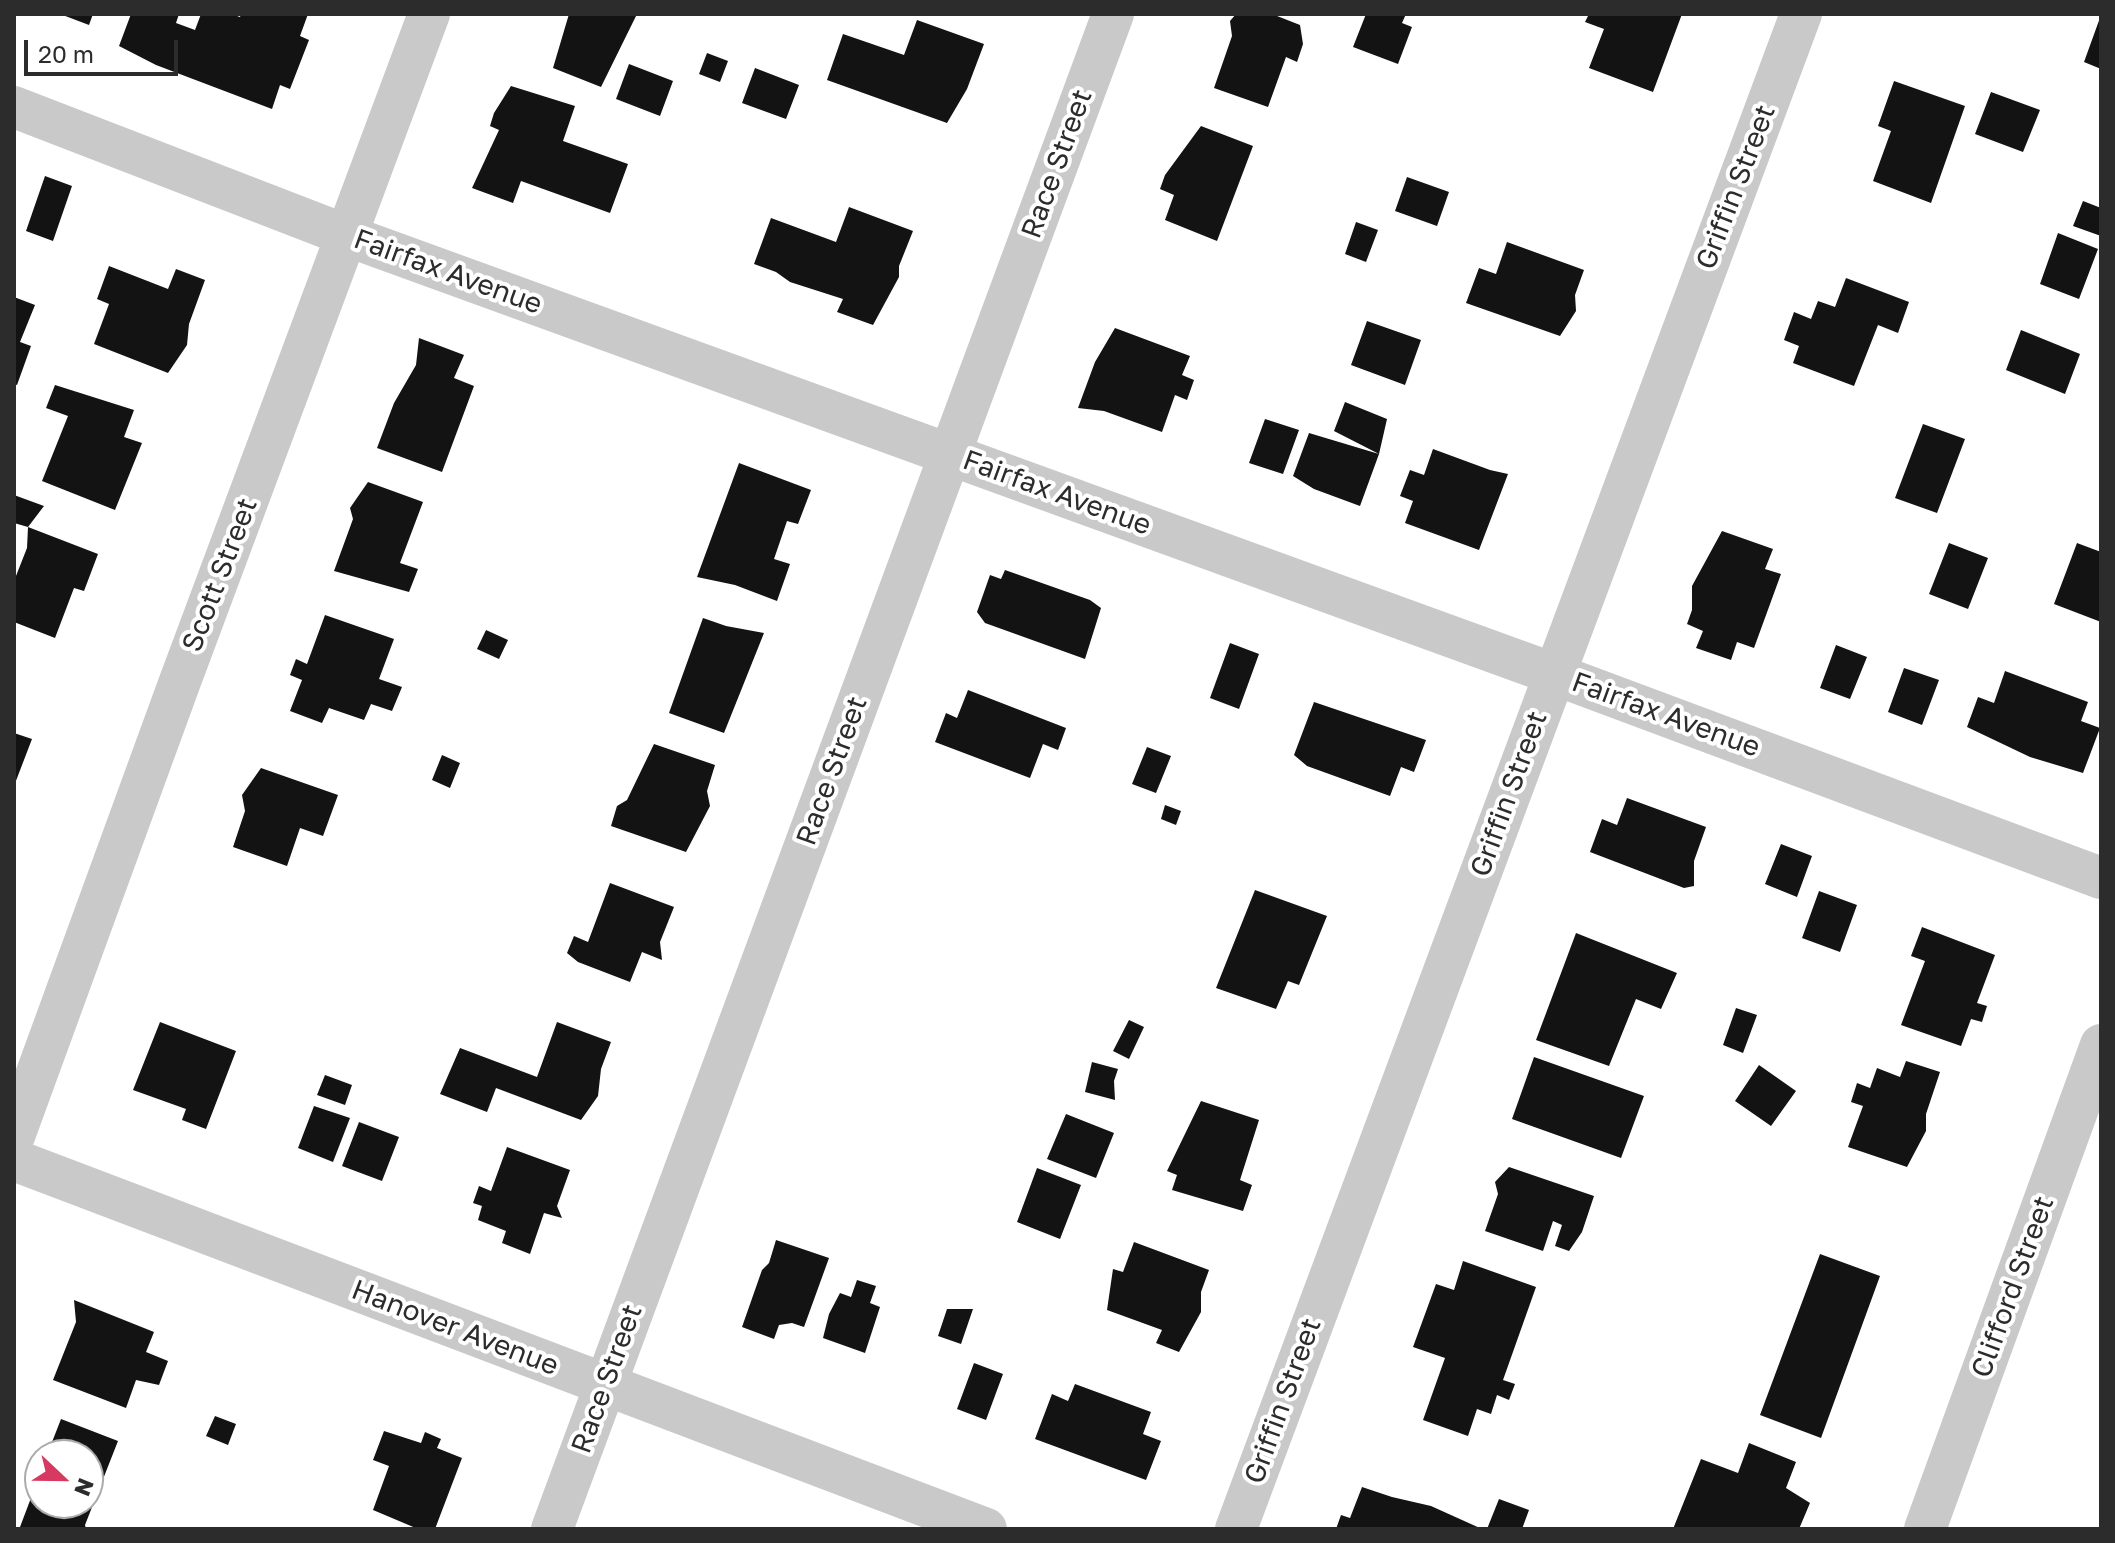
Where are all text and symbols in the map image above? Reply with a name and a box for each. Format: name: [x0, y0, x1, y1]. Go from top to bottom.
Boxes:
scale bar: [28, 24, 182, 74]
text: 20 m: [38, 39, 94, 68]
street label: Race Street: [1015, 85, 1099, 243]
street label: Griffin Street: [1689, 100, 1783, 274]
street label: Fairfax Avenue: [349, 222, 547, 322]
street label: Fairfax Avenue: [958, 443, 1156, 543]
street label: Scott Street: [175, 493, 265, 657]
street label: Fairfax Avenue: [1567, 665, 1765, 765]
street label: Race Street: [790, 692, 874, 850]
street label: Griffin Street: [1464, 707, 1554, 881]
street label: Clifford Street: [1965, 1192, 2061, 1382]
street label: Hanover Avenue: [347, 1273, 563, 1383]
street label: Race Street: [565, 1300, 649, 1458]
street label: Griffin Street: [1238, 1314, 1328, 1488]
north arrow: [24, 1439, 104, 1519]
text: N: [69, 1475, 101, 1500]

